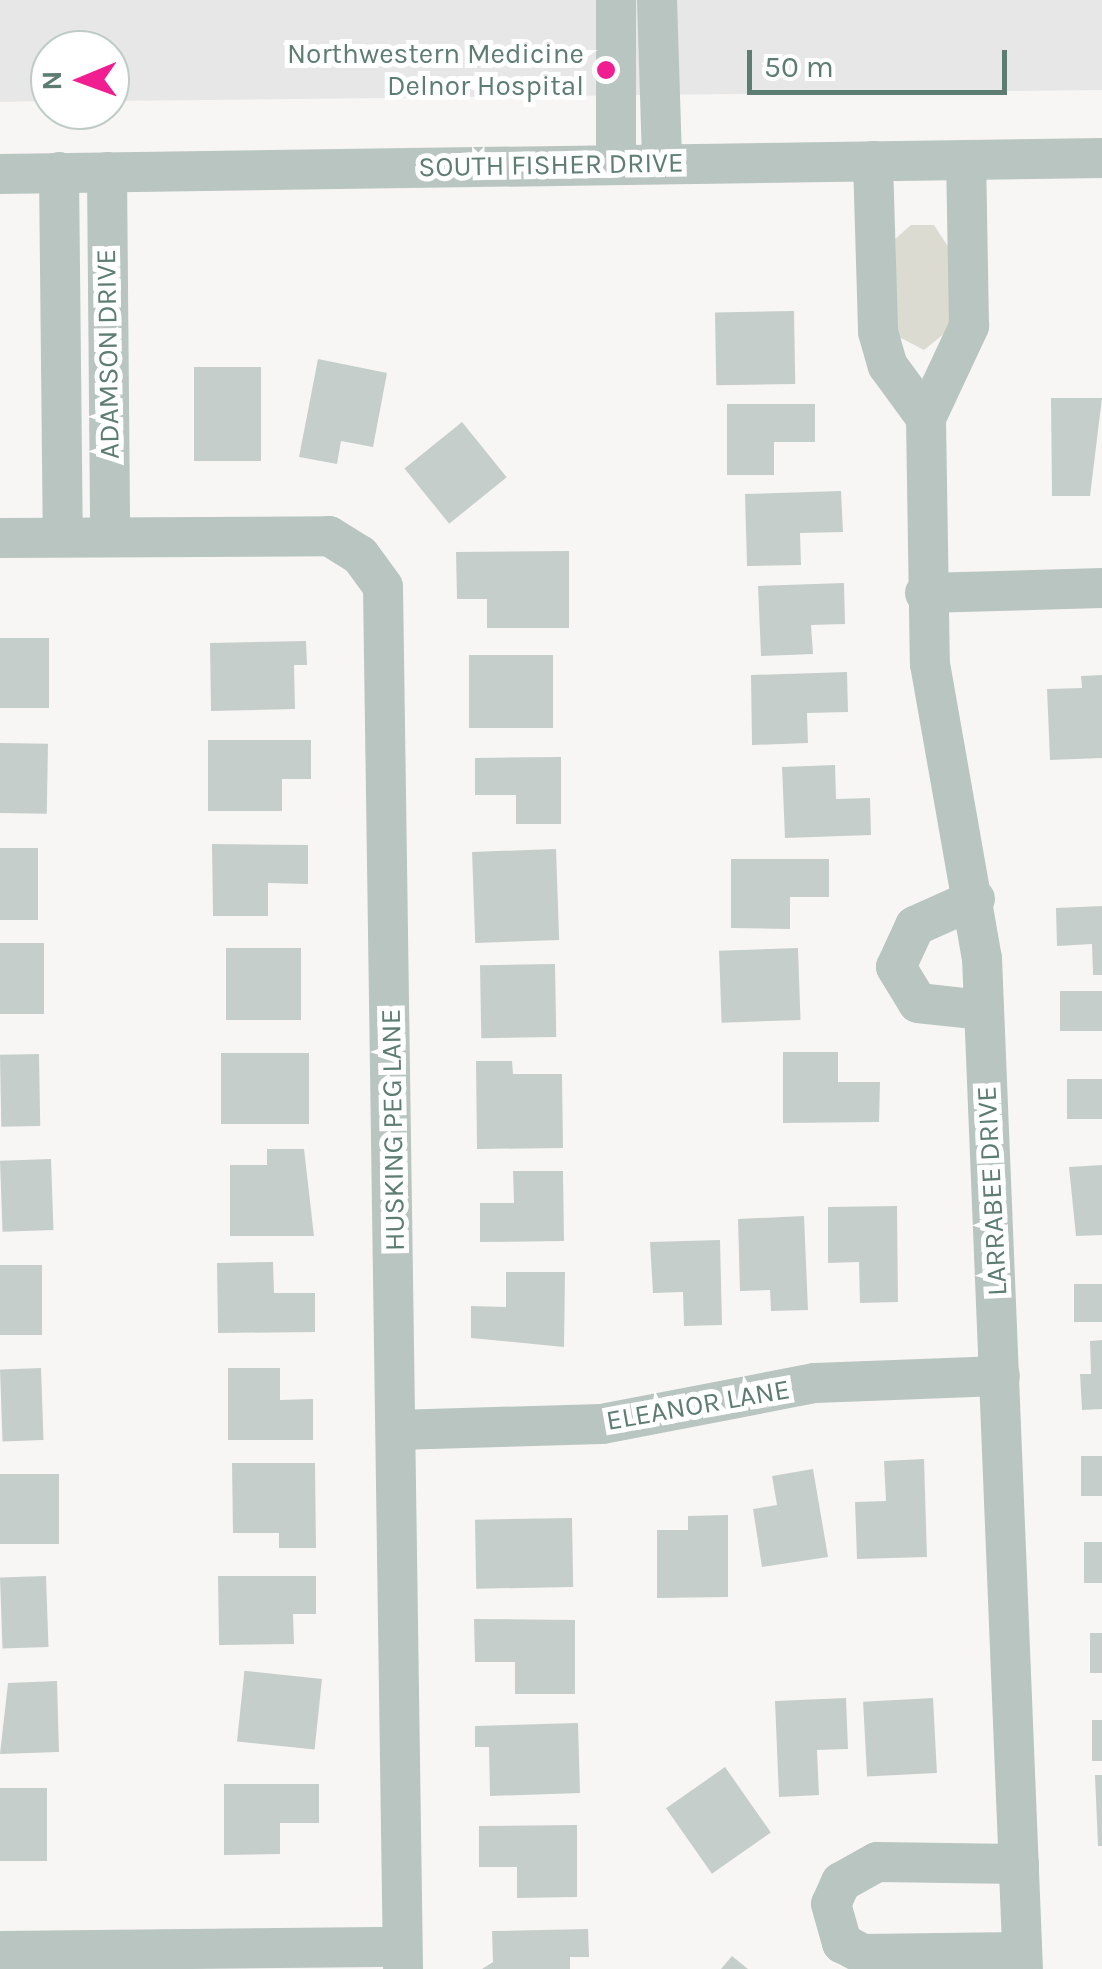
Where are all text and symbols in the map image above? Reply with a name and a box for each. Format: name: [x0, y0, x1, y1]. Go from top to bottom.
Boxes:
north arrow: [30, 30, 130, 130]
scale bar: [752, 30, 1012, 92]
place label: Northwestern Medicine Delnor Hospital: [287, 37, 584, 103]
text: 50 m: [764, 49, 834, 85]
marker: Northwestern Medicine Delnor Hospital: [593, 57, 619, 83]
text: N: [35, 70, 68, 91]
street label: SOUTH FISHER DRIVE: [418, 146, 684, 184]
street label: ADAMSON DRIVE: [89, 249, 127, 459]
street label: HUSKING PEG LANE: [374, 1008, 412, 1252]
street label: LARRABEE DRIVE: [970, 1085, 1014, 1297]
street label: ELEANOR LANE: [604, 1372, 792, 1438]

